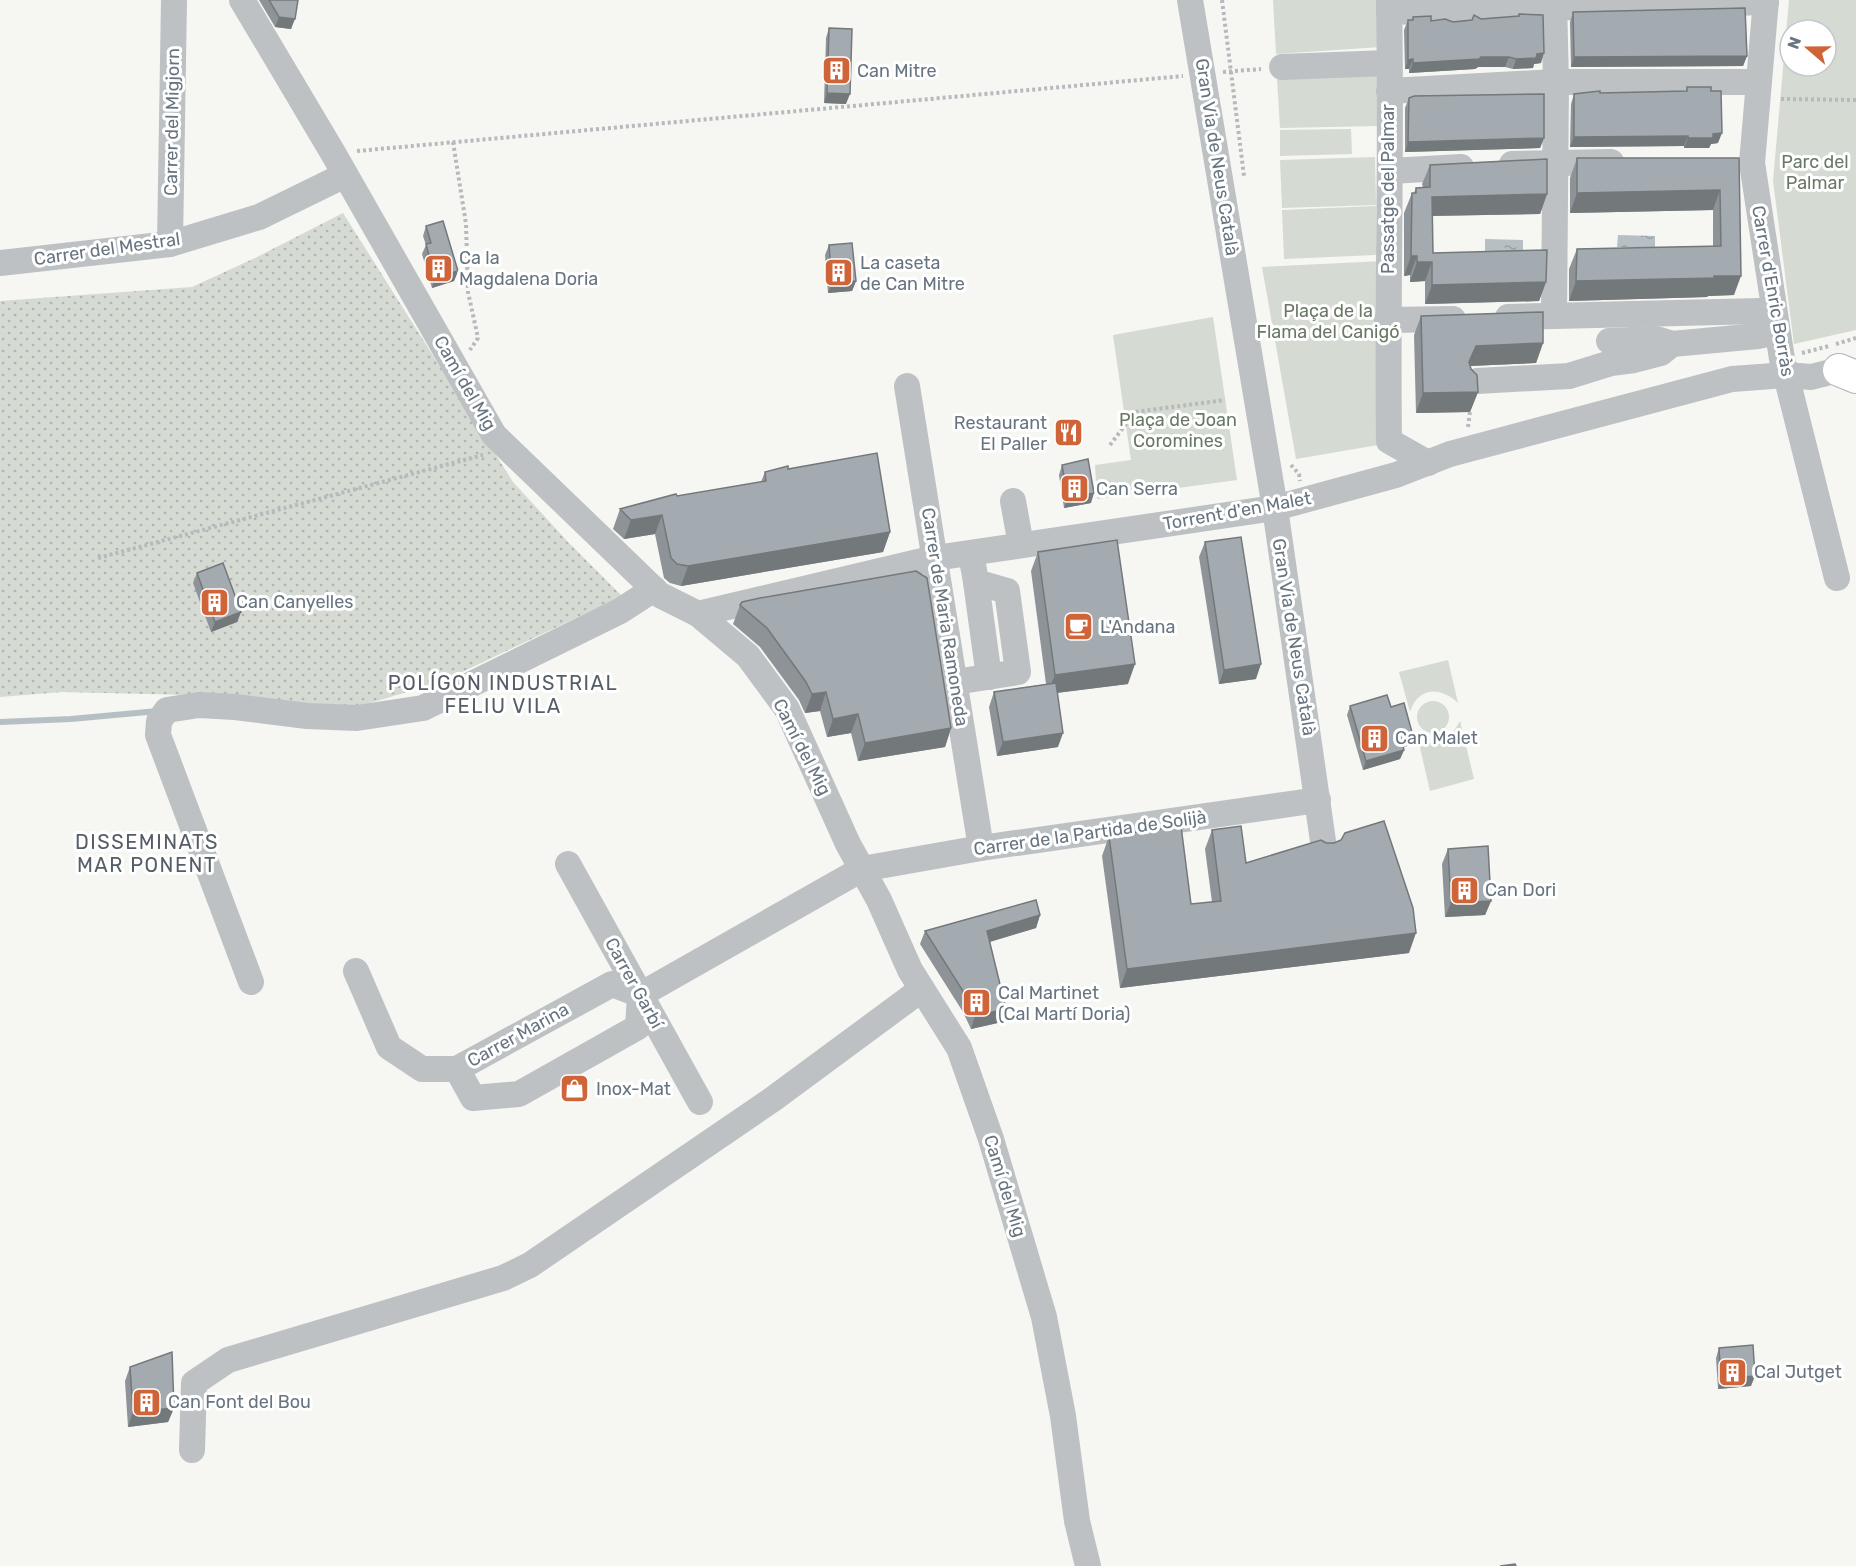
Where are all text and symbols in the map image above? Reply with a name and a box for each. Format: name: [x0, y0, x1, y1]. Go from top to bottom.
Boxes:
north arrow: [1778, 18, 1838, 78]
text: N: [1783, 34, 1805, 52]
street label: Carrer del Migjorn: [160, 48, 184, 196]
building icon: Can Mitre: [820, 55, 852, 87]
street label: Gran Via de Neus Català: [1191, 57, 1243, 257]
place label: Can Mitre: [857, 60, 937, 82]
street label: Passatge del Palmar: [1377, 104, 1399, 274]
park label: Parc del Palmar: [1781, 151, 1849, 194]
street label: Carrer d'Enric Borràs: [1747, 204, 1799, 378]
street label: Carrer del Mestral: [32, 228, 182, 270]
place label: Ca la Magdalena Doria: [459, 247, 598, 290]
building icon: Ca la Magdalena Doria: [422, 252, 454, 284]
place label: La caseta de Can Mitre: [860, 252, 965, 295]
building icon: La caseta de Can Mitre: [823, 257, 855, 289]
park label: Plaça de la Flama del Canigó: [1256, 300, 1400, 343]
street label: Camí del Mig: [429, 332, 501, 434]
park label: Plaça de Joan Coromines: [1119, 409, 1237, 452]
place label: Restaurant El Paller: [954, 412, 1047, 455]
restaurant icon: Restaurant El Paller: [1052, 417, 1084, 449]
building icon: Can Serra: [1059, 473, 1091, 505]
place label: Can Serra: [1096, 478, 1178, 500]
street label: Torrent d'en Malet: [1161, 487, 1313, 535]
street label: Carrer de Maria Ramoneda: [917, 506, 973, 728]
street label: Gran Via de Neus Català: [1268, 537, 1320, 737]
building icon: Can Canyelles: [199, 586, 231, 618]
place label: Can Canyelles: [236, 591, 353, 613]
cafe icon: L'Andana: [1063, 611, 1095, 643]
place label: L'Andana: [1100, 616, 1175, 638]
district label: POLÍGON INDUSTRIAL FELIU VILA: [388, 671, 618, 718]
street label: Camí del Mig: [768, 695, 836, 799]
building icon: Can Malet: [1358, 722, 1390, 754]
place label: Can Malet: [1395, 727, 1478, 749]
street label: Carrer de la Partida de Solijà: [972, 806, 1208, 860]
district label: DISSEMINATS MAR PONENT: [75, 830, 219, 877]
building icon: Can Dori: [1448, 874, 1480, 906]
place label: Can Dori: [1485, 879, 1556, 901]
street label: Carrer Garbí: [600, 934, 669, 1034]
place label: Cal Martinet (Cal Martí Doria): [998, 982, 1130, 1025]
building icon: Cal Martinet (Cal Martí Doria): [961, 987, 993, 1019]
street label: Carrer Marina: [463, 998, 573, 1072]
shop icon: Inox-Mat: [559, 1073, 591, 1105]
place label: Inox-Mat: [596, 1078, 671, 1100]
street label: Camí del Mig: [979, 1132, 1031, 1240]
building icon: Cal Jutget: [1717, 1356, 1749, 1388]
place label: Cal Jutget: [1754, 1361, 1842, 1383]
building icon: Can Font del Bou: [131, 1386, 163, 1418]
place label: Can Font del Bou: [168, 1391, 311, 1413]

